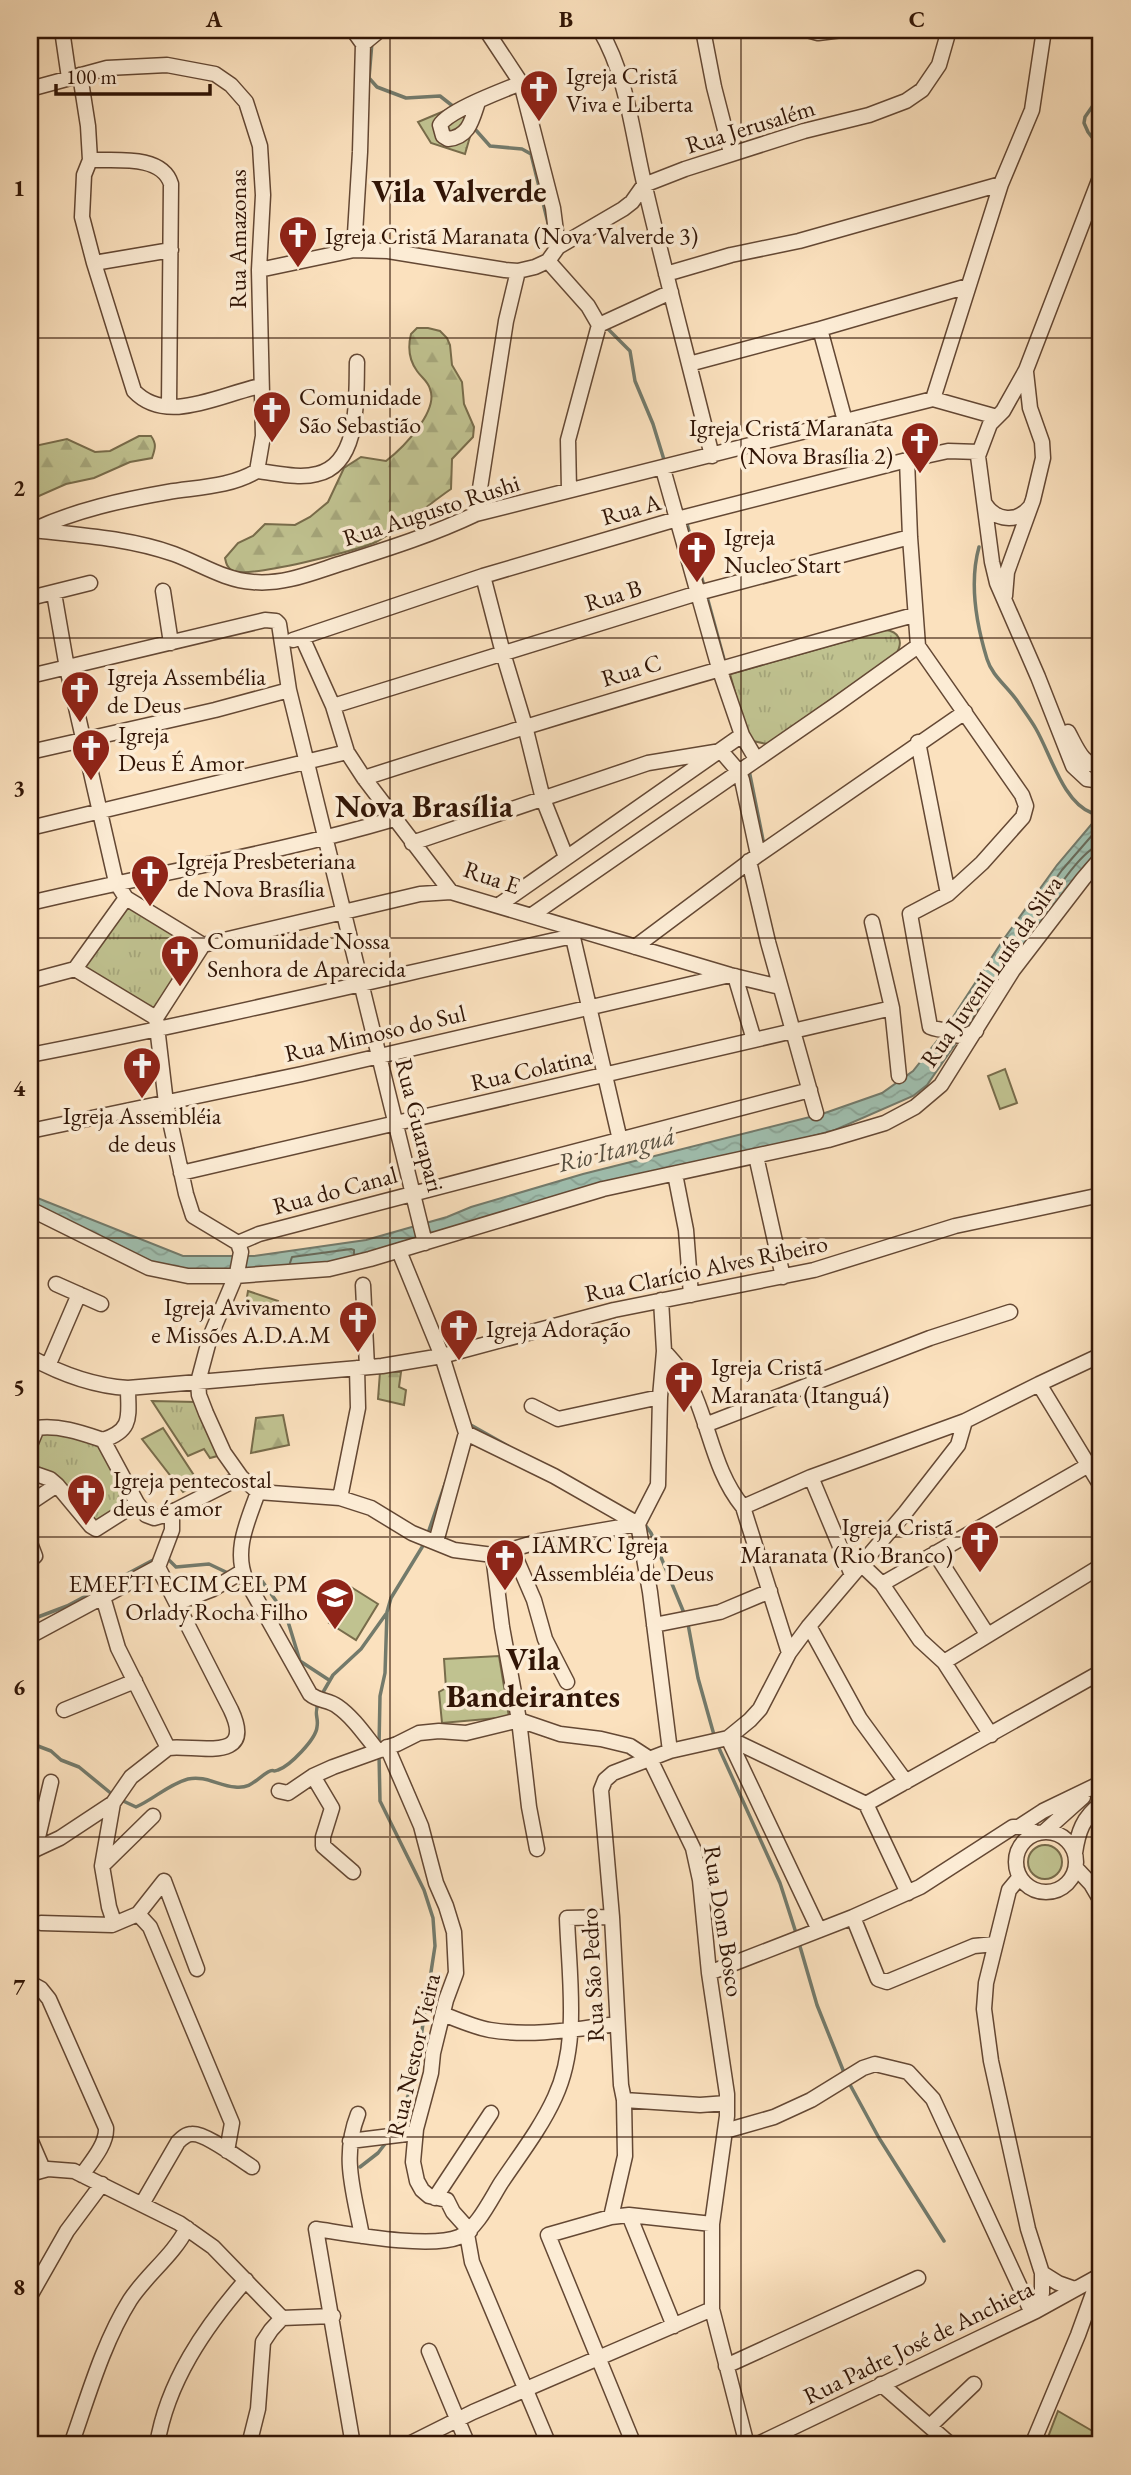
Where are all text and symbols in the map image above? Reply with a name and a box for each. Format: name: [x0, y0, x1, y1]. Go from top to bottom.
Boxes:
text: A: [205, 4, 223, 34]
text: B: [559, 4, 573, 34]
text: C: [909, 4, 925, 34]
scale bar: [56, 52, 210, 96]
place label: Igreja Cristã Viva e Liberta: [566, 60, 693, 119]
text: 100 m: [66, 63, 117, 90]
church icon: Igreja Cristã Viva e Liberta: [518, 68, 560, 123]
street label: Rua Jerusalém: [682, 92, 819, 160]
street label: Rua Amazonas: [222, 169, 253, 309]
district label: Vila Valverde: [371, 170, 547, 212]
text: 1: [13, 173, 25, 203]
church icon: Igreja Cristã Maranata (Nova Valverde 3): [277, 214, 319, 269]
place label: Igreja Cristã Maranata (Nova Valverde 3): [325, 220, 698, 251]
place label: Comunidade São Sebastião: [299, 381, 421, 440]
church icon: Comunidade São Sebastião: [251, 389, 293, 444]
place label: Igreja Cristã Maranata (Nova Brasília 2): [689, 412, 893, 471]
church icon: Igreja Cristã Maranata (Nova Brasília 2): [899, 420, 941, 475]
street label: Rua Augusto Rushi: [339, 467, 523, 553]
text: 2: [13, 473, 25, 503]
street label: Rua A: [598, 486, 665, 532]
place label: Igreja Nucleo Start: [724, 521, 841, 580]
church icon: Igreja Nucleo Start: [676, 529, 718, 584]
street label: Rua B: [581, 572, 645, 618]
street label: Rua C: [597, 646, 665, 694]
place label: Igreja Assembélia de Deus: [107, 661, 266, 720]
church icon: Igreja Assembélia de Deus: [59, 669, 101, 724]
place label: Igreja Deus É Amor: [118, 719, 244, 778]
church icon: Igreja Deus É Amor: [70, 727, 112, 782]
text: 3: [13, 773, 25, 803]
district label: Nova Brasília: [335, 785, 514, 827]
place label: Igreja Presbeteriana de Nova Brasília: [177, 845, 356, 904]
church icon: Igreja Presbeteriana de Nova Brasília: [129, 853, 171, 908]
street label: Rua E: [460, 853, 524, 901]
street label: Rua Juvenil Luís da Silva: [913, 869, 1069, 1073]
place label: Comunidade Nossa Senhora de Aparecida: [207, 925, 406, 984]
church icon: Comunidade Nossa Senhora de Aparecida: [159, 933, 201, 988]
street label: Rua Mimoso do Sul: [281, 997, 469, 1069]
street label: Rua Colatina: [467, 1040, 595, 1098]
church icon: Igreja Assembléia de deus: [121, 1045, 163, 1100]
street label: Rua Guarapari: [388, 1055, 452, 1195]
text: 4: [13, 1073, 26, 1103]
place label: Igreja Assembléia de deus: [63, 1100, 222, 1159]
water label: Rio Itanguá: [554, 1118, 678, 1180]
street label: Rua do Canal: [269, 1158, 401, 1221]
street label: Rua Clarício Alves Ribeiro: [582, 1227, 830, 1309]
place label: Igreja Avivamento e Missões A.D.A.M: [151, 1291, 331, 1350]
church icon: Igreja Avivamento e Missões A.D.A.M: [337, 1299, 379, 1354]
church icon: Igreja Adoração: [438, 1307, 480, 1362]
place label: Igreja Adoração: [486, 1313, 631, 1344]
place label: Igreja Cristã Maranata (Itanguá): [711, 1351, 889, 1410]
church icon: Igreja Cristã Maranata (Itanguá): [663, 1359, 705, 1414]
text: 5: [13, 1372, 25, 1402]
place label: Igreja pentecostal deus é amor: [113, 1464, 272, 1523]
church icon: Igreja pentecostal deus é amor: [65, 1472, 107, 1527]
place label: Igreja Cristã Maranata (Rio Branco): [740, 1511, 953, 1570]
church icon: Igreja Cristã Maranata (Rio Branco): [959, 1519, 1001, 1574]
place label: IAMRC Igreja Assembléia de Deus: [531, 1529, 714, 1588]
church icon: IAMRC Igreja Assembléia de Deus: [484, 1537, 526, 1592]
place label: EMEFTI ECIM CEL PM Orlady Rocha Filho: [69, 1568, 308, 1627]
school or university icon: EMEFTI ECIM CEL PM Orlady Rocha Filho: [314, 1576, 356, 1631]
district label: Vila Bandeirantes: [446, 1638, 620, 1717]
text: 6: [13, 1672, 25, 1702]
street label: Rua Dom Bosco: [697, 1843, 751, 1999]
street label: Rua São Pedro: [573, 1907, 611, 2043]
street label: Rua Nestor Vieira: [379, 1970, 447, 2140]
text: 7: [13, 1972, 26, 2002]
text: 8: [13, 2272, 25, 2302]
street label: Rua Padre José de Anchieta: [798, 2273, 1038, 2411]

